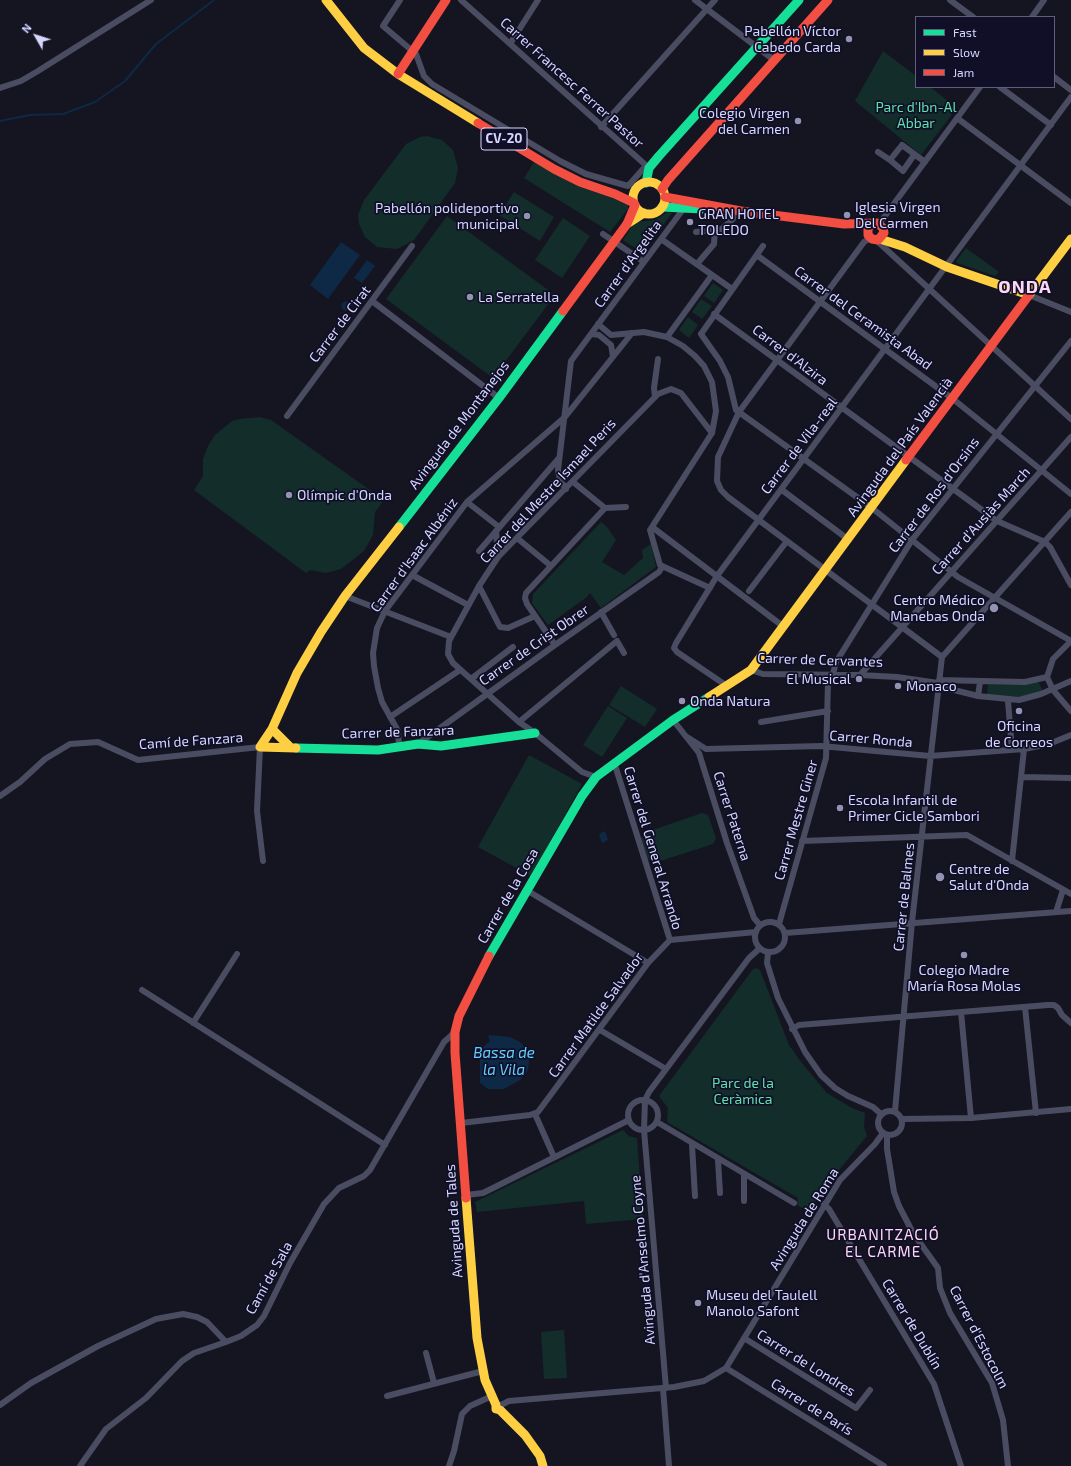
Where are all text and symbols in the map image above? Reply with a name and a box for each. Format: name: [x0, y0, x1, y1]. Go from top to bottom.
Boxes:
street label: Carrer Francesc Ferrer Pastor: [497, 14, 647, 152]
north arrow: [16, 16, 56, 56]
legend: [915, 16, 1055, 88]
text: N: [19, 21, 34, 35]
place label: Pabellón Víctor Cabedo Carda: [744, 23, 841, 56]
text: Fast: [953, 25, 976, 39]
marker: Pabellón Víctor Cabedo Carda: [844, 34, 854, 44]
text: Slow: [953, 45, 980, 59]
text: Jam: [953, 65, 974, 79]
park label: Parc d'Ibn-Al Abbar: [875, 99, 957, 132]
place label: Colegio Virgen del Carmen: [699, 105, 790, 138]
marker: Colegio Virgen del Carmen: [793, 116, 803, 126]
road number: CV-20: [481, 128, 527, 150]
place label: Iglesia Virgen Del Carmen: [855, 199, 941, 232]
place label: Pabellón polideportivo municipal: [375, 200, 519, 232]
place label: GRAN HOTEL TOLEDO: [698, 206, 779, 238]
marker: Iglesia Virgen Del Carmen: [842, 210, 852, 220]
marker: Pabellón polideportivo municipal: [522, 211, 532, 221]
street label: Carrer d'Argelita: [591, 217, 665, 311]
marker: GRAN HOTEL TOLEDO: [685, 217, 695, 227]
street label: Carrer del Ceramista Abad: [791, 262, 935, 374]
district label: ONDA: [998, 276, 1052, 298]
street label: Carrer de Cirat: [306, 282, 374, 366]
place label: La Serratella: [478, 289, 559, 305]
marker: La Serratella: [465, 292, 475, 302]
street label: Carrer d'Alzira: [749, 321, 831, 389]
street label: Avinguda de Montanejos: [405, 358, 513, 492]
street label: Avinguda del País Valencià: [844, 374, 956, 520]
street label: Carrer de Vila-real: [757, 394, 841, 498]
street label: Carrer del Mestre Ismael Peris: [477, 415, 619, 567]
street label: Carrer de Ros d'Orsins: [885, 434, 983, 556]
street label: Carrer d'Ausiàs March: [928, 464, 1034, 578]
place label: Olímpic d'Onda: [297, 487, 392, 503]
marker: Olímpic d'Onda: [284, 490, 294, 500]
street label: Carrer d'Isaac Albéniz: [367, 495, 461, 615]
place label: Centro Médico Manebas Onda: [890, 592, 985, 624]
street label: Carrer de Crist Obrer: [476, 601, 592, 689]
marker: Centro Médico Manebas Onda: [988, 602, 1000, 614]
street label: Carrer de Cervantes: [757, 649, 883, 671]
place label: El Musical: [786, 671, 851, 687]
marker: El Musical: [854, 674, 864, 684]
place label: Monaco: [906, 678, 957, 694]
marker: Monaco: [893, 681, 903, 691]
place label: Onda Natura: [690, 693, 770, 709]
marker: Onda Natura: [677, 696, 687, 706]
marker: Oficina de Correos: [1014, 706, 1024, 716]
place label: Oficina de Correos: [985, 718, 1053, 750]
street label: Carrer de Fanzara: [341, 722, 455, 742]
street label: Carrer Ronda: [829, 727, 913, 751]
street label: Camí de Fanzara: [138, 729, 244, 753]
street label: Carrer Mestre Giner: [771, 758, 821, 882]
street label: Carrer del General Arrando: [620, 764, 686, 932]
street label: Carrer Paterna: [710, 769, 754, 863]
place label: Escola Infantil de Primer Cicle Sambori: [848, 792, 980, 824]
marker: Escola Infantil de Primer Cicle Sambori: [835, 803, 845, 813]
street label: Carrer de Balmes: [890, 842, 918, 952]
street label: Carrer de la Cosa: [474, 845, 542, 947]
place label: Centre de Salut d'Onda: [949, 861, 1029, 894]
marker: Centre de Salut d'Onda: [934, 871, 946, 883]
street label: Carrer Matilde Salvador: [545, 949, 647, 1081]
marker: Colegio Madre María Rosa Molas: [959, 950, 969, 960]
place label: Colegio Madre María Rosa Molas: [907, 962, 1021, 994]
water label: Bassa de la Vila: [473, 1044, 535, 1079]
park label: Parc de la Ceràmica: [712, 1075, 774, 1108]
street label: Avinguda de Tales: [442, 1164, 466, 1278]
street label: Avinguda de Roma: [766, 1165, 842, 1273]
street label: Avinguda d'Anselmo Coyne: [627, 1174, 659, 1346]
district label: URBANITZACIÓ EL CARME: [826, 1226, 940, 1261]
street label: Camí de Sala: [242, 1239, 296, 1317]
street label: Carrer de Dublín: [878, 1276, 946, 1372]
street label: Carrer d'Estocolm: [946, 1283, 1012, 1391]
place label: Museu del Taulell Manolo Safont: [706, 1287, 817, 1320]
marker: Museu del Taulell Manolo Safont: [693, 1298, 703, 1308]
street label: Carrer de Londres: [754, 1326, 858, 1400]
street label: Carrer de París: [768, 1375, 856, 1439]

